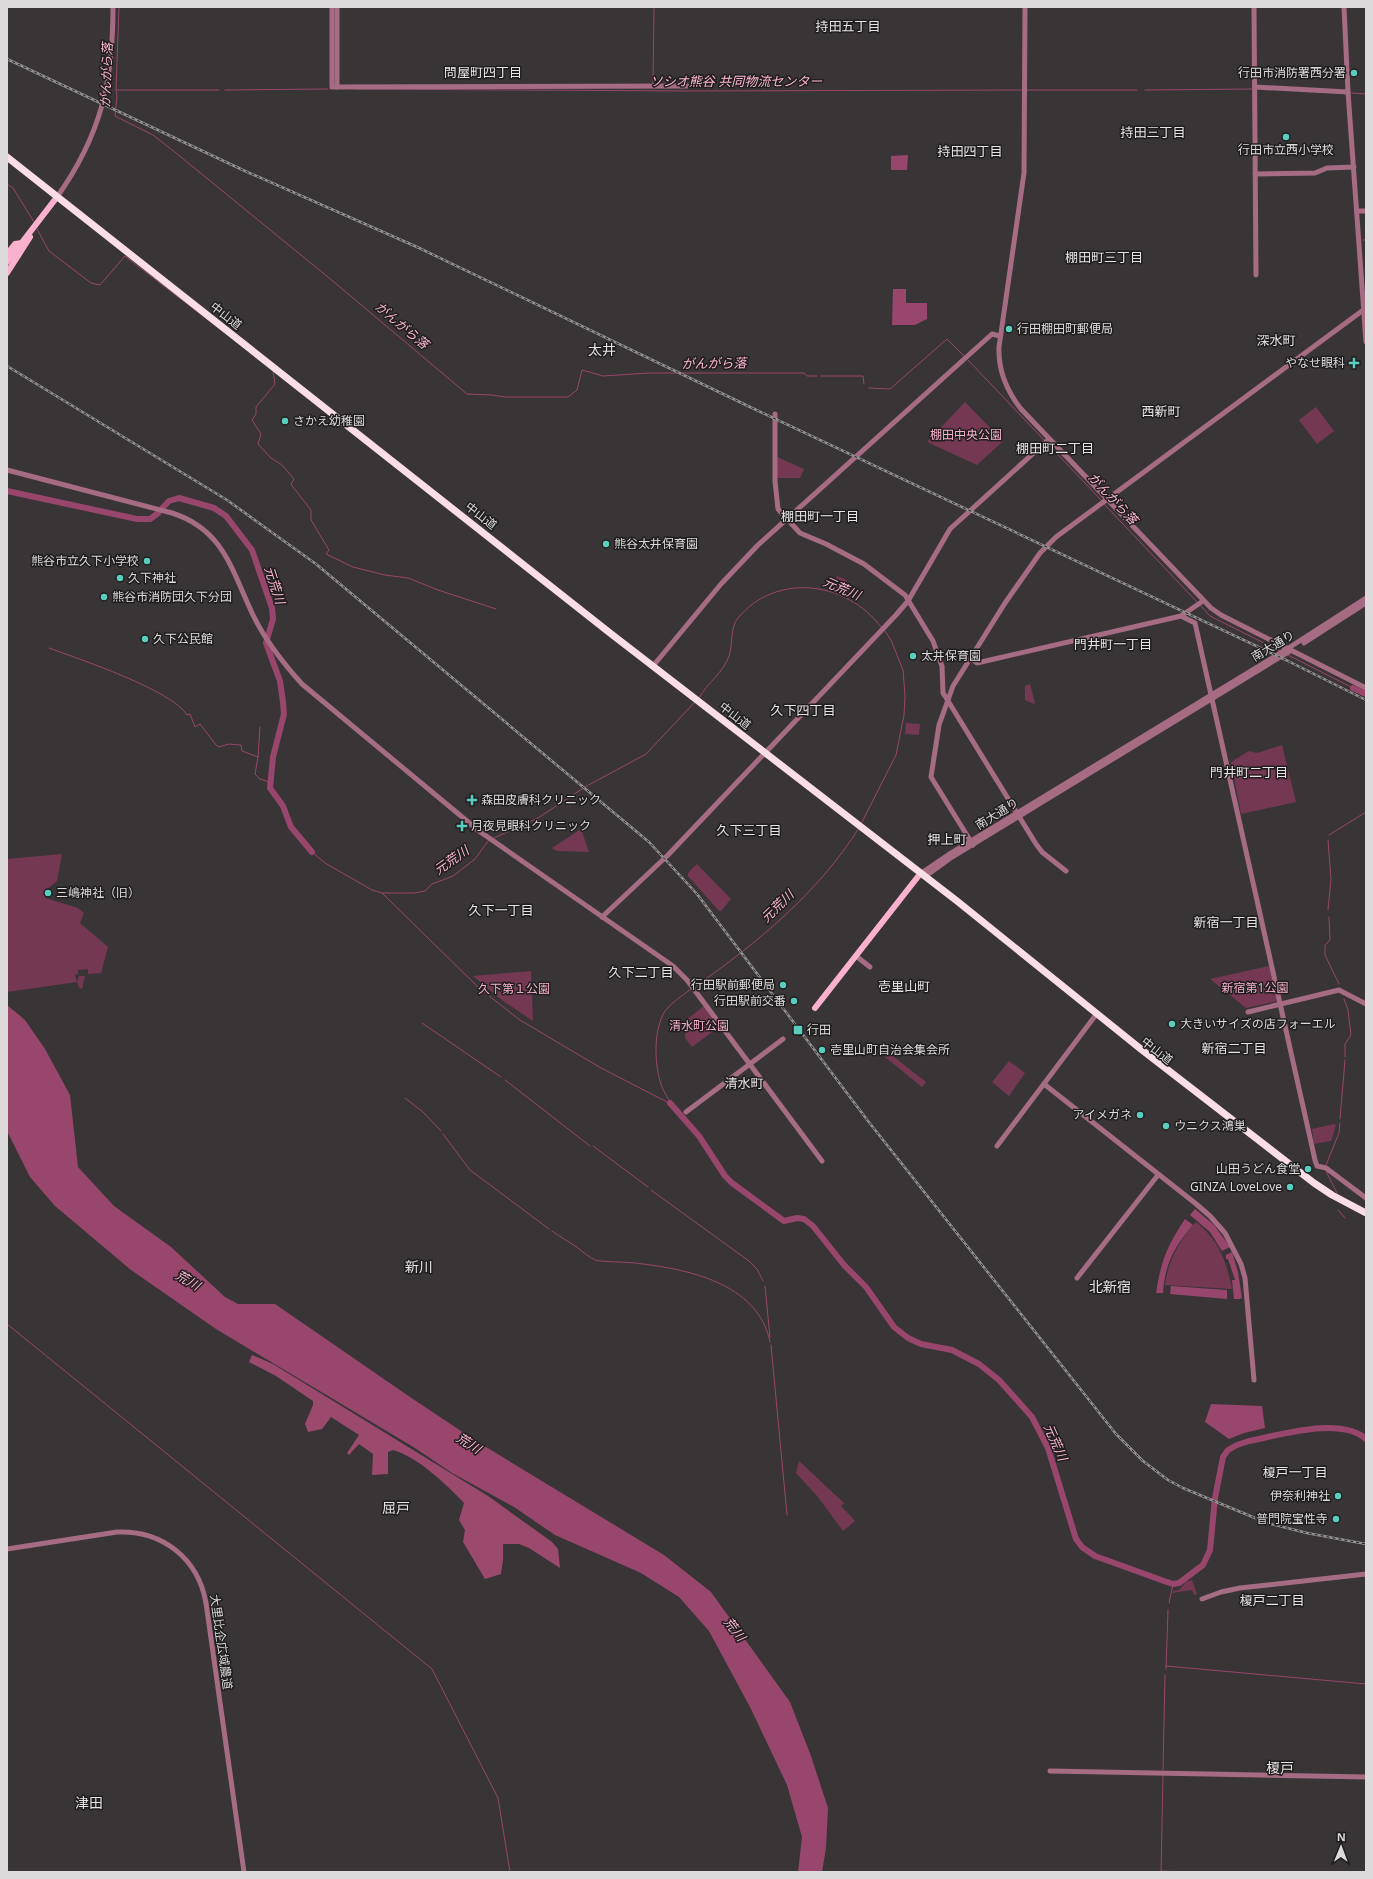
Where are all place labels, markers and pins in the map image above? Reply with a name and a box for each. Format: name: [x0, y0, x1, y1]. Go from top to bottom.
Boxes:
place label: 行田市消防署西分署: [1238, 64, 1346, 81]
marker: 行田市消防署西分署: [1349, 68, 1359, 78]
marker: 行田市立西小学校: [1281, 132, 1291, 142]
place label: 行田市立西小学校: [1238, 141, 1334, 158]
place label: 行田棚田町郵便局: [1017, 320, 1113, 337]
marker: 行田棚田町郵便局: [1004, 324, 1014, 334]
place label: やなせ眼科: [1285, 354, 1345, 371]
marker: やなせ眼科: [1348, 357, 1360, 369]
place label: さかえ幼稚園: [293, 412, 365, 429]
marker: さかえ幼稚園: [280, 416, 290, 426]
place label: 熊谷太井保育園: [614, 535, 698, 552]
marker: 熊谷太井保育園: [601, 539, 611, 549]
place label: 熊谷市立久下小学校: [31, 552, 139, 569]
marker: 熊谷市立久下小学校: [142, 556, 152, 566]
place label: 久下神社: [128, 569, 176, 586]
marker: 久下神社: [115, 573, 125, 583]
place label: 熊谷市消防団久下分団: [112, 588, 232, 605]
marker: 熊谷市消防団久下分団: [99, 592, 109, 602]
place label: 久下公民館: [153, 630, 213, 647]
marker: 久下公民館: [140, 634, 150, 644]
place label: 太井保育園: [921, 647, 981, 664]
marker: 太井保育園: [908, 651, 918, 661]
place label: 森田皮膚科クリニック: [481, 791, 601, 808]
marker: 森田皮膚科クリニック: [466, 794, 478, 806]
place label: 月夜見眼科クリニック: [471, 817, 591, 834]
marker: 月夜見眼科クリニック: [456, 820, 468, 832]
place label: 三嶋神社（旧）: [56, 884, 140, 901]
marker: 三嶋神社（旧）: [43, 888, 53, 898]
place label: 行田駅前郵便局: [691, 976, 775, 993]
marker: 行田駅前郵便局: [778, 980, 788, 990]
place label: 行田駅前交番: [714, 992, 786, 1009]
marker: 行田駅前交番: [789, 996, 799, 1006]
place label: 大きいサイズの店フォーエル: [1180, 1015, 1336, 1032]
marker: 大きいサイズの店フォーエル: [1167, 1019, 1177, 1029]
place label: 行田: [807, 1021, 831, 1038]
marker: 行田: [792, 1024, 804, 1036]
place label: 壱里山町自治会集会所: [830, 1041, 950, 1058]
marker: 壱里山町自治会集会所: [817, 1045, 827, 1055]
place label: アイメガネ: [1073, 1106, 1132, 1123]
marker: アイメガネ: [1135, 1110, 1145, 1120]
place label: ウニクス鴻巣: [1174, 1117, 1246, 1134]
marker: ウニクス鴻巣: [1161, 1121, 1171, 1131]
place label: 山田うどん食堂: [1216, 1160, 1300, 1177]
marker: 山田うどん食堂: [1303, 1164, 1313, 1174]
place label: GINZA LoveLove: [1190, 1178, 1282, 1195]
marker: GINZA LoveLove: [1285, 1182, 1295, 1192]
place label: 伊奈利神社: [1270, 1487, 1330, 1504]
marker: 伊奈利神社: [1333, 1491, 1343, 1501]
place label: 普門院宝性寺: [1256, 1510, 1328, 1527]
marker: 普門院宝性寺: [1331, 1514, 1341, 1524]

